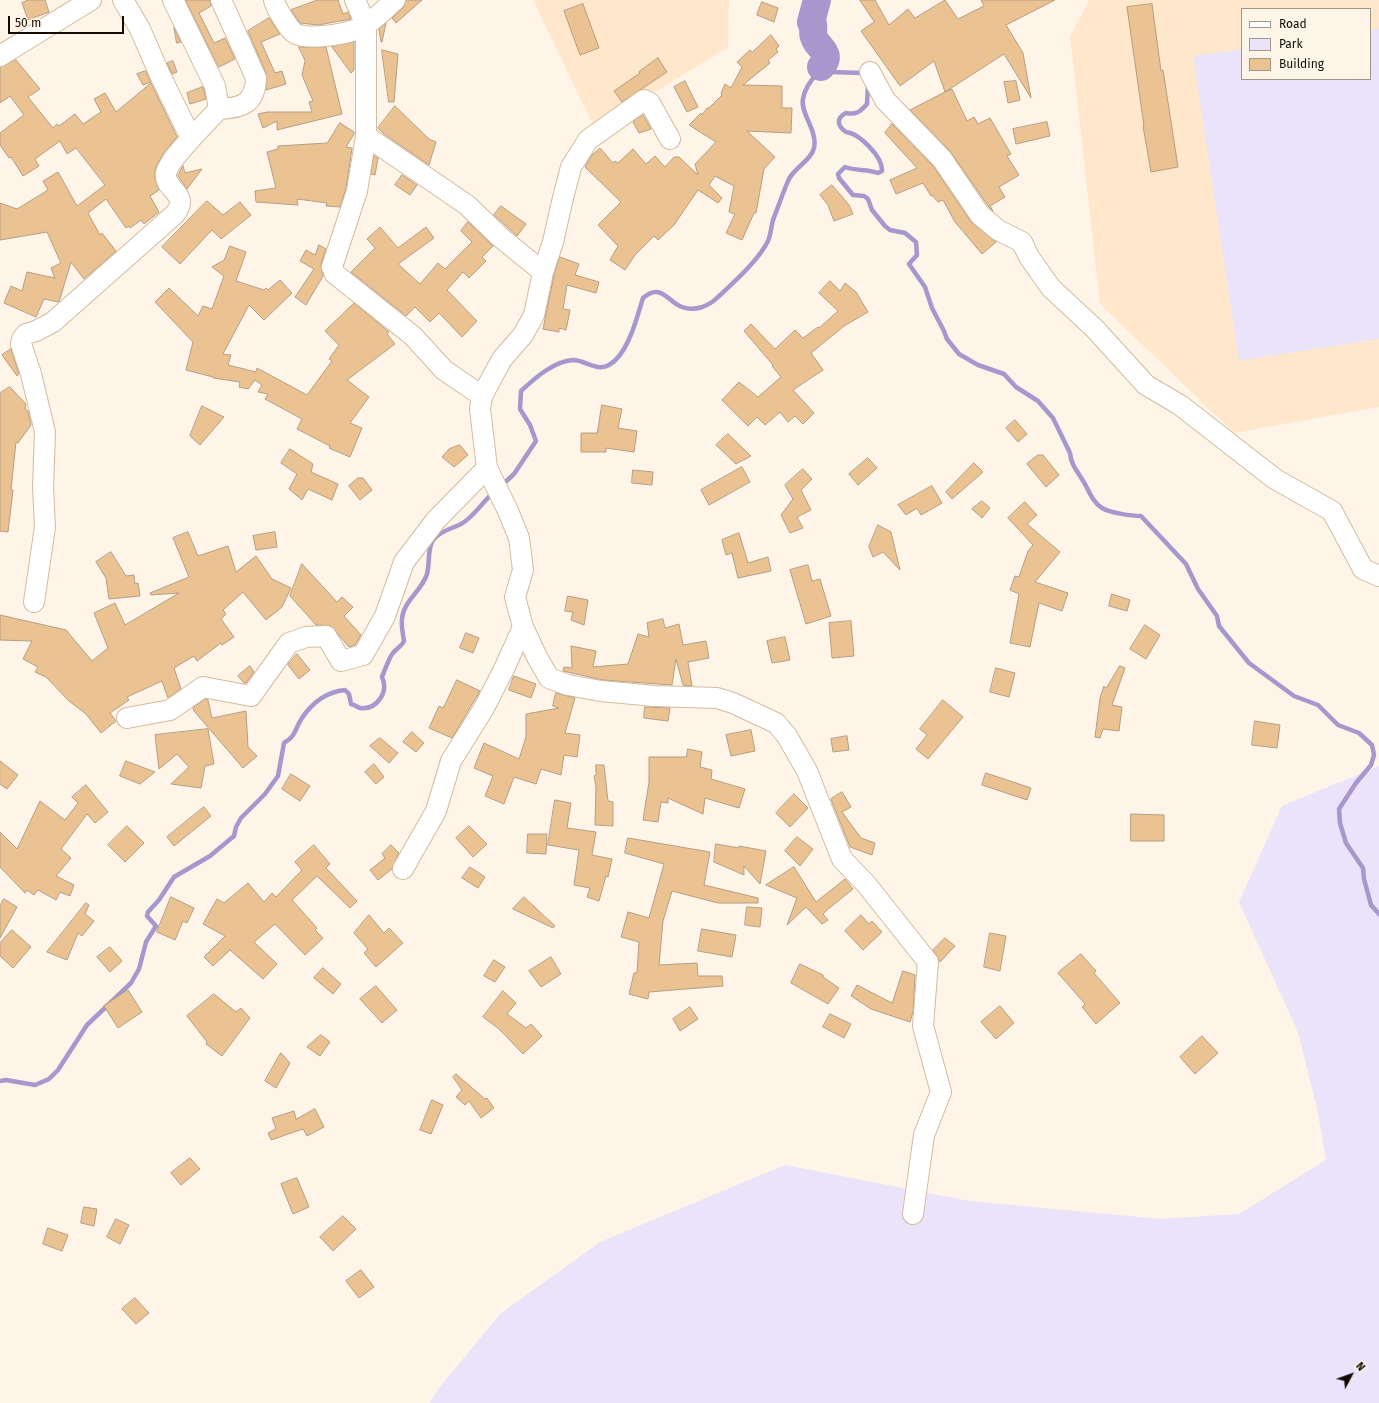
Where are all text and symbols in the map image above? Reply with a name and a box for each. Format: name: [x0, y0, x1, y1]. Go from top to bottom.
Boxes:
scale bar: [10, 8, 126, 34]
legend: [1241, 8, 1371, 80]
text: 50 m: [15, 16, 41, 30]
text: Road: [1279, 17, 1307, 31]
text: Park: [1279, 37, 1303, 51]
text: Building: [1279, 57, 1324, 71]
north arrow: [1331, 1355, 1371, 1395]
text: N: [1353, 1360, 1368, 1374]

